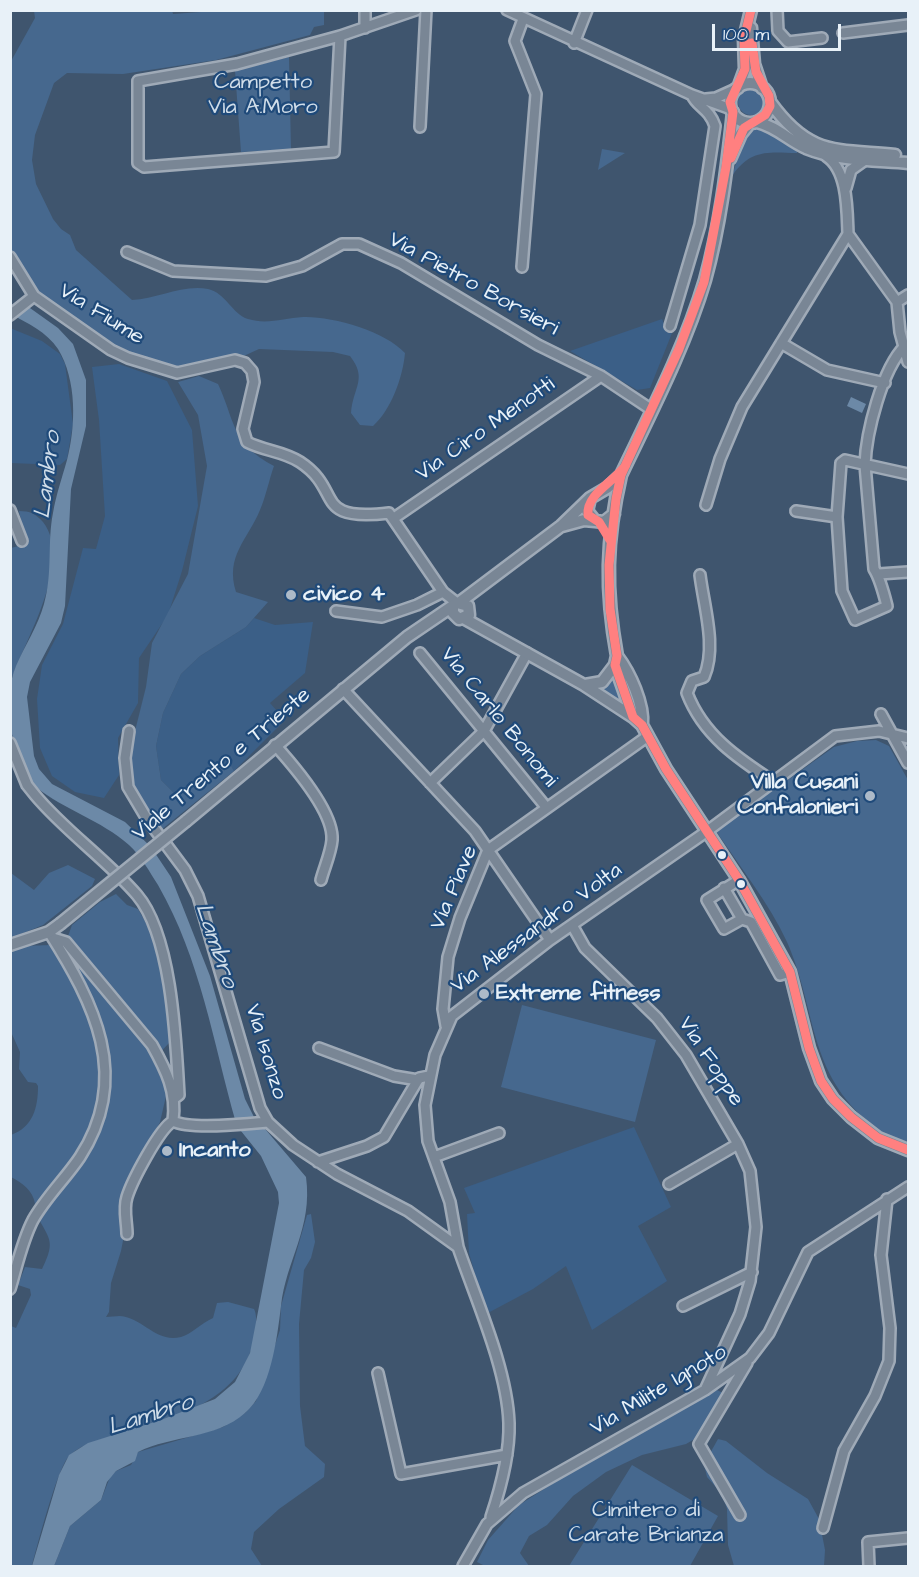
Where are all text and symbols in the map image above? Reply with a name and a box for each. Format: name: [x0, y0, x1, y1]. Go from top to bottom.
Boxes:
scale bar: [715, 12, 844, 50]
text: 100 m: [723, 22, 769, 47]
park label: Campetto Via A.Moro: [208, 70, 318, 122]
street label: Via Pietro Borsieri: [383, 227, 563, 343]
street label: Via Fiume: [53, 278, 149, 352]
street label: Via Ciro Menotti: [411, 372, 561, 488]
water label: Lambro: [29, 430, 69, 520]
place label: civico 4: [303, 582, 385, 608]
marker: civico 4: [284, 588, 298, 602]
street label: Via Carlo Bonomi: [433, 643, 563, 793]
street label: Viale Trento e Trieste: [127, 683, 317, 847]
place label: Villa Cusani Confalonieri: [737, 770, 858, 822]
marker: Villa Cusani Confalonieri: [863, 789, 877, 803]
street label: Via Piave: [425, 842, 485, 934]
unlabelled marker: [716, 849, 728, 861]
street label: Via Alessandro Volta: [446, 858, 628, 1000]
unlabelled marker: [735, 878, 747, 890]
water label: Lambro: [187, 900, 243, 992]
place label: Extreme fitness: [496, 981, 660, 1007]
marker: Extreme fitness: [477, 987, 491, 1001]
street label: Via Isonzo: [238, 1001, 292, 1103]
street label: Via Foppe: [671, 1012, 749, 1112]
place label: Incanto: [179, 1138, 251, 1164]
marker: Incanto: [160, 1144, 174, 1158]
street label: Via Milite Ignoto: [586, 1340, 732, 1442]
water label: Lambro: [105, 1389, 197, 1443]
park label: Cimitero di Carate Brianza: [568, 1498, 724, 1550]

